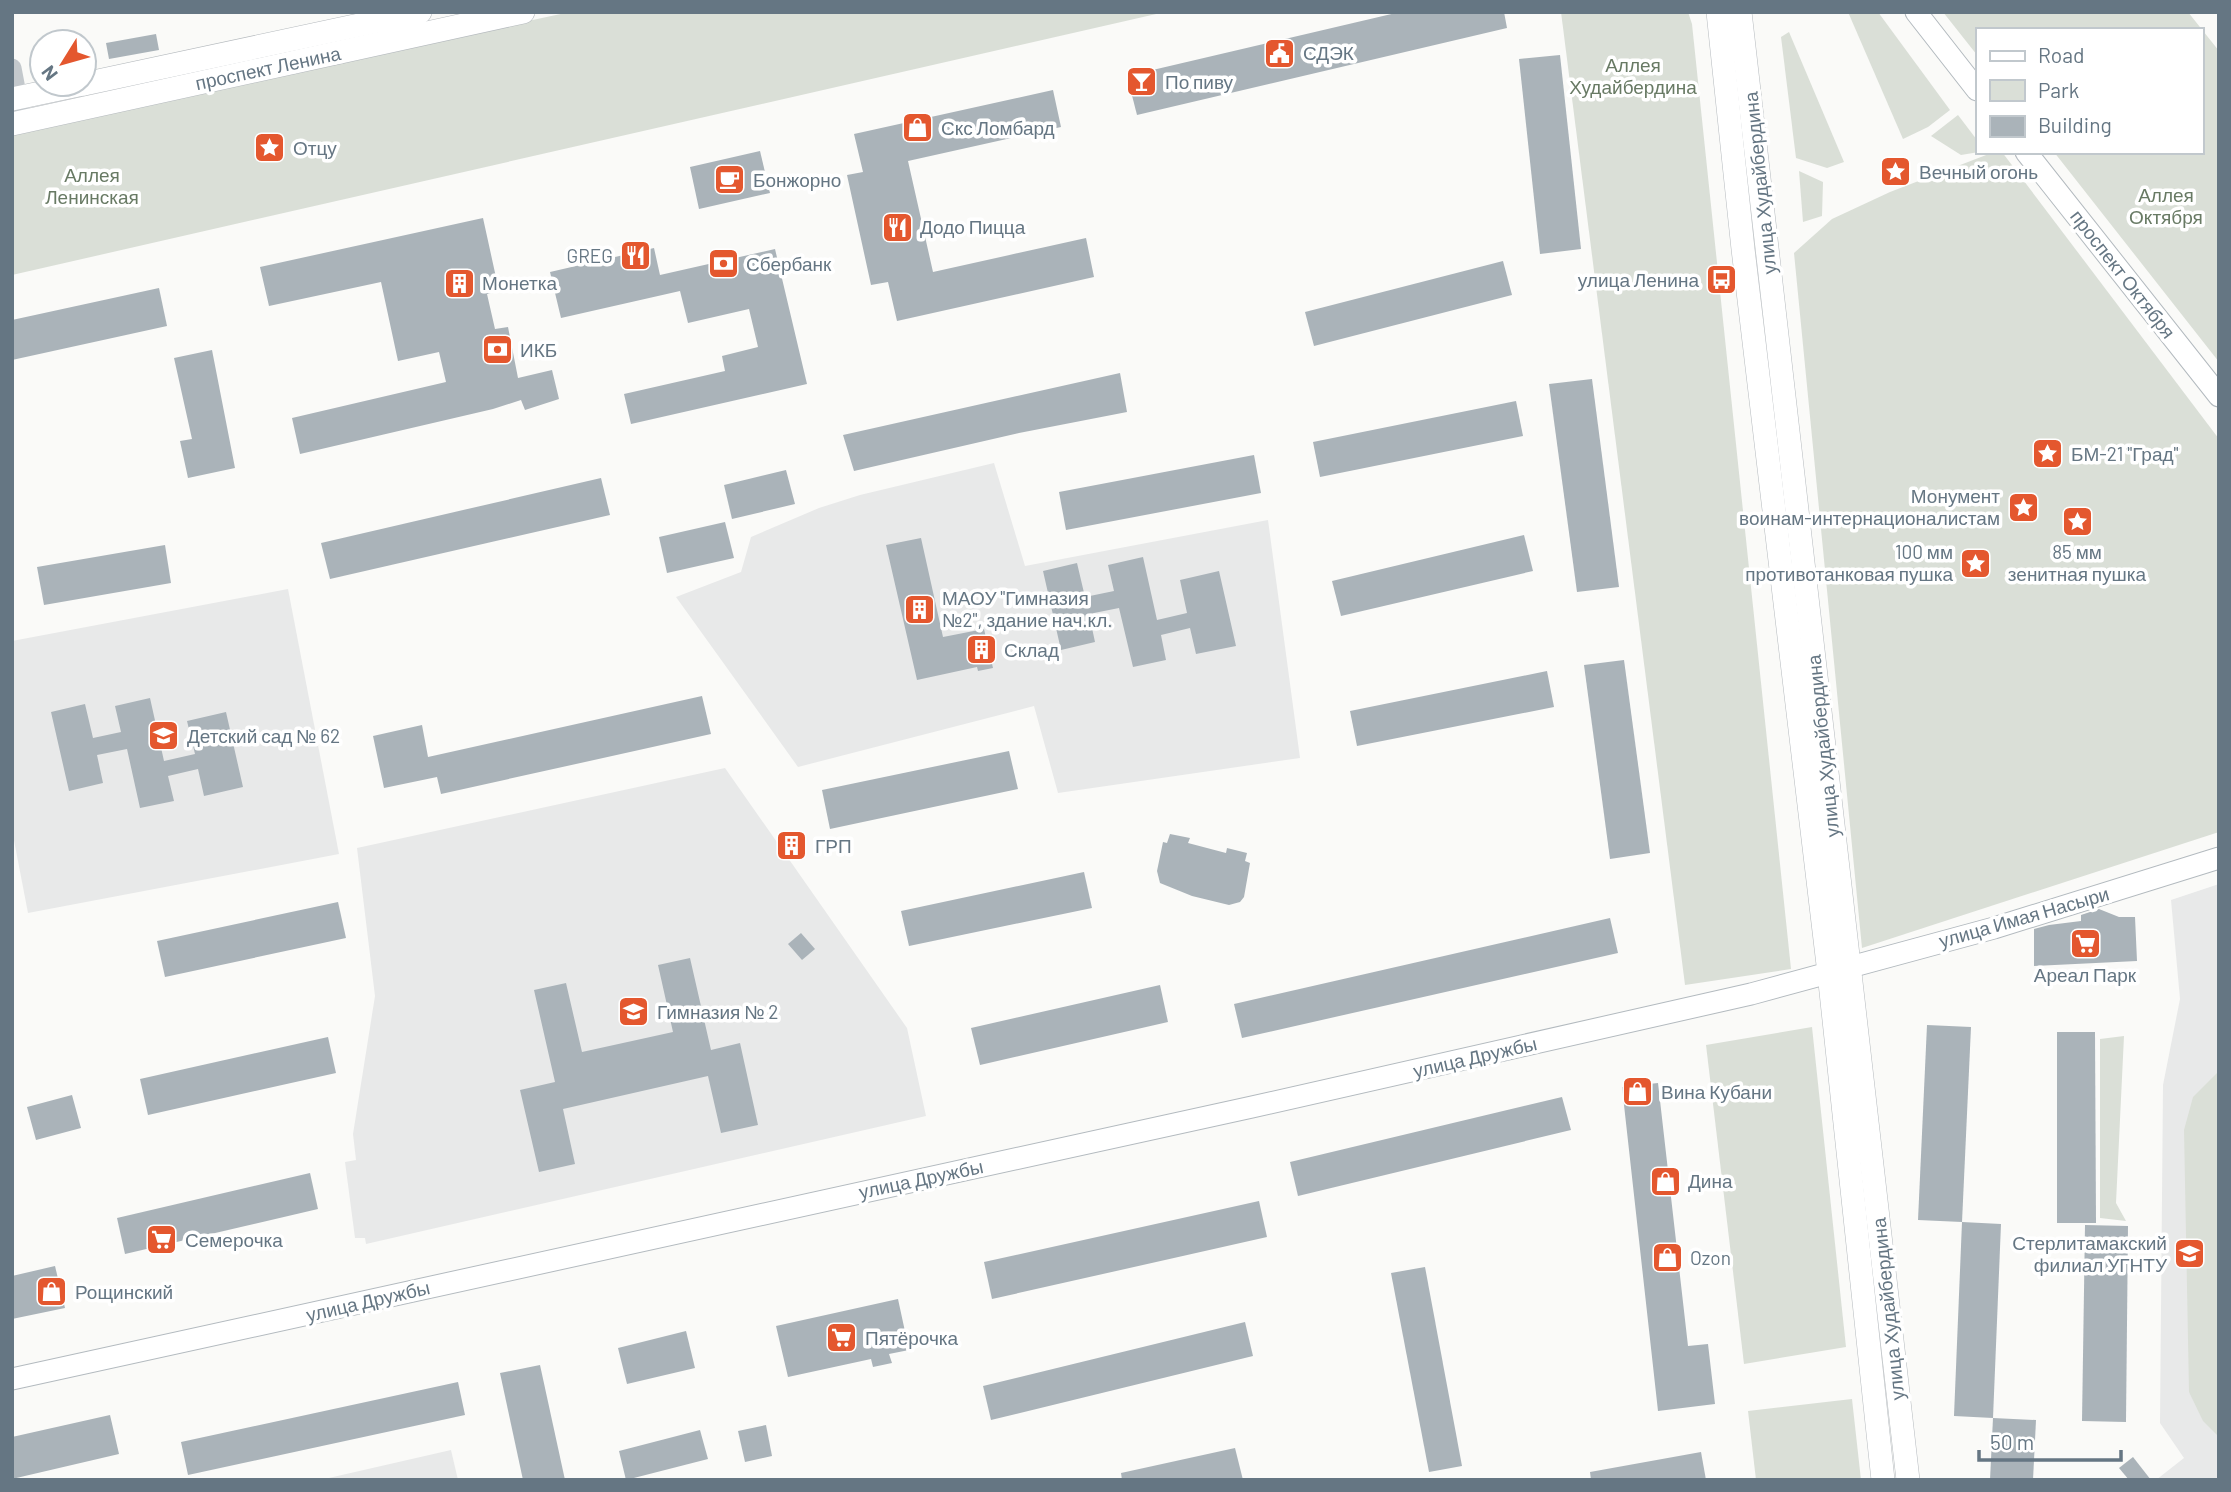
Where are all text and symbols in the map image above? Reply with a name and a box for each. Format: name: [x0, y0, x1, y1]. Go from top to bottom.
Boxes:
north arrow: [28, 28, 98, 98]
legend: [1976, 28, 2203, 154]
public building icon: СДЭК: [1263, 36, 1297, 70]
street label: проспект Ленина: [193, 41, 343, 94]
place label: СДЭК: [1303, 41, 1354, 64]
text: Road: [2038, 42, 2084, 67]
park label: Аллея Худайбердина: [1569, 53, 1697, 98]
text: N: [36, 62, 62, 86]
bar icon: По пиву: [1125, 65, 1159, 99]
place label: По пиву: [1165, 70, 1234, 93]
text: Park: [2038, 77, 2079, 102]
street label: улица Худайбердина: [1738, 90, 1781, 276]
shop icon: Скс Ломбард: [901, 111, 935, 145]
text: Building: [2038, 112, 2112, 137]
place label: Скс Ломбард: [941, 116, 1055, 139]
place icon: Отцу: [253, 131, 287, 165]
place label: Отцу: [293, 136, 337, 159]
place icon: Вечный огонь: [1879, 155, 1913, 189]
place label: Вечный огонь: [1919, 160, 2038, 183]
park label: Аллея Ленинская: [45, 163, 139, 208]
cafe icon: Бонжорно: [713, 163, 747, 197]
place label: Бонжорно: [753, 168, 841, 191]
park label: Аллея Октября: [2129, 183, 2203, 228]
street label: проспект Октября: [2066, 205, 2181, 342]
restaurant icon: Додо Пицца: [880, 210, 914, 244]
place label: Додо Пицца: [920, 215, 1026, 238]
restaurant icon: GREG: [619, 239, 653, 273]
place label: GREG: [567, 244, 613, 267]
bank icon: Сбербанк: [706, 247, 740, 281]
place label: Сбербанк: [746, 252, 832, 275]
bus stop icon: улица Ленина: [1705, 263, 1739, 297]
building icon: Монетка: [442, 266, 476, 300]
place label: улица Ленина: [1578, 268, 1699, 291]
place label: Монетка: [482, 271, 557, 294]
bank icon: ИКБ: [480, 333, 514, 367]
place label: ИКБ: [520, 338, 557, 361]
place icon: БМ-21 "Град": [2031, 437, 2065, 471]
place label: БМ-21 "Град": [2071, 442, 2179, 465]
place label: Монумент воинам-интернационалистам: [1739, 484, 2000, 529]
place icon: Монумент воинам-интернационалистам: [2006, 490, 2040, 524]
place icon: 85 мм зенитная пушка: [2060, 504, 2094, 538]
place label: 100 мм противотанковая пушка: [1745, 540, 1953, 585]
place label: 85 мм зенитная пушка: [2008, 540, 2147, 585]
place icon: 100 мм противотанковая пушка: [1959, 546, 1993, 580]
place label: МАОУ "Гимназия №2", здание нач.кл.: [942, 586, 1113, 631]
building icon: МАОУ "Гимназия №2", здание нач.кл.: [902, 592, 936, 626]
building icon: Склад: [964, 633, 998, 667]
place label: Склад: [1004, 638, 1059, 661]
street label: улица Худайбердина: [1801, 653, 1844, 839]
school or university icon: Детский сад № 62: [147, 719, 181, 753]
place label: Детский сад № 62: [187, 724, 340, 747]
building icon: ГРП: [775, 829, 809, 863]
place label: ГРП: [815, 834, 852, 857]
street label: улица Имая Насыри: [1936, 881, 2112, 952]
supermarket icon: Ареал Парк: [2068, 927, 2102, 961]
place label: Ареал Парк: [2034, 963, 2137, 986]
school or university icon: Гимназия № 2: [617, 995, 651, 1029]
place label: Гимназия № 2: [657, 1000, 779, 1023]
street label: улица Дружбы: [1411, 1031, 1539, 1082]
shop icon: Вина Кубани: [1621, 1075, 1655, 1109]
place label: Вина Кубани: [1661, 1080, 1772, 1103]
street label: улица Дружбы: [857, 1154, 985, 1203]
shop icon: Дина: [1648, 1164, 1682, 1198]
place label: Дина: [1688, 1169, 1733, 1192]
street label: улица Худайбердина: [1866, 1216, 1909, 1402]
supermarket icon: Семерочка: [145, 1223, 179, 1257]
place label: Семерочка: [185, 1228, 283, 1251]
place label: Стерлитамакский филиал УГНТУ: [2012, 1231, 2168, 1276]
school or university icon: Стерлитамакский филиал УГНТУ: [2173, 1237, 2207, 1271]
shop icon: Ozon: [1650, 1241, 1684, 1275]
place label: Ozon: [1690, 1246, 1731, 1269]
shop icon: Рощинский: [35, 1275, 69, 1309]
street label: улица Дружбы: [304, 1275, 432, 1326]
place label: Рощинский: [75, 1280, 173, 1303]
supermarket icon: Пятёрочка: [825, 1321, 859, 1355]
place label: Пятёрочка: [865, 1326, 959, 1349]
scale bar: [1979, 1418, 2121, 1462]
text: 50 m: [1990, 1429, 2034, 1454]

